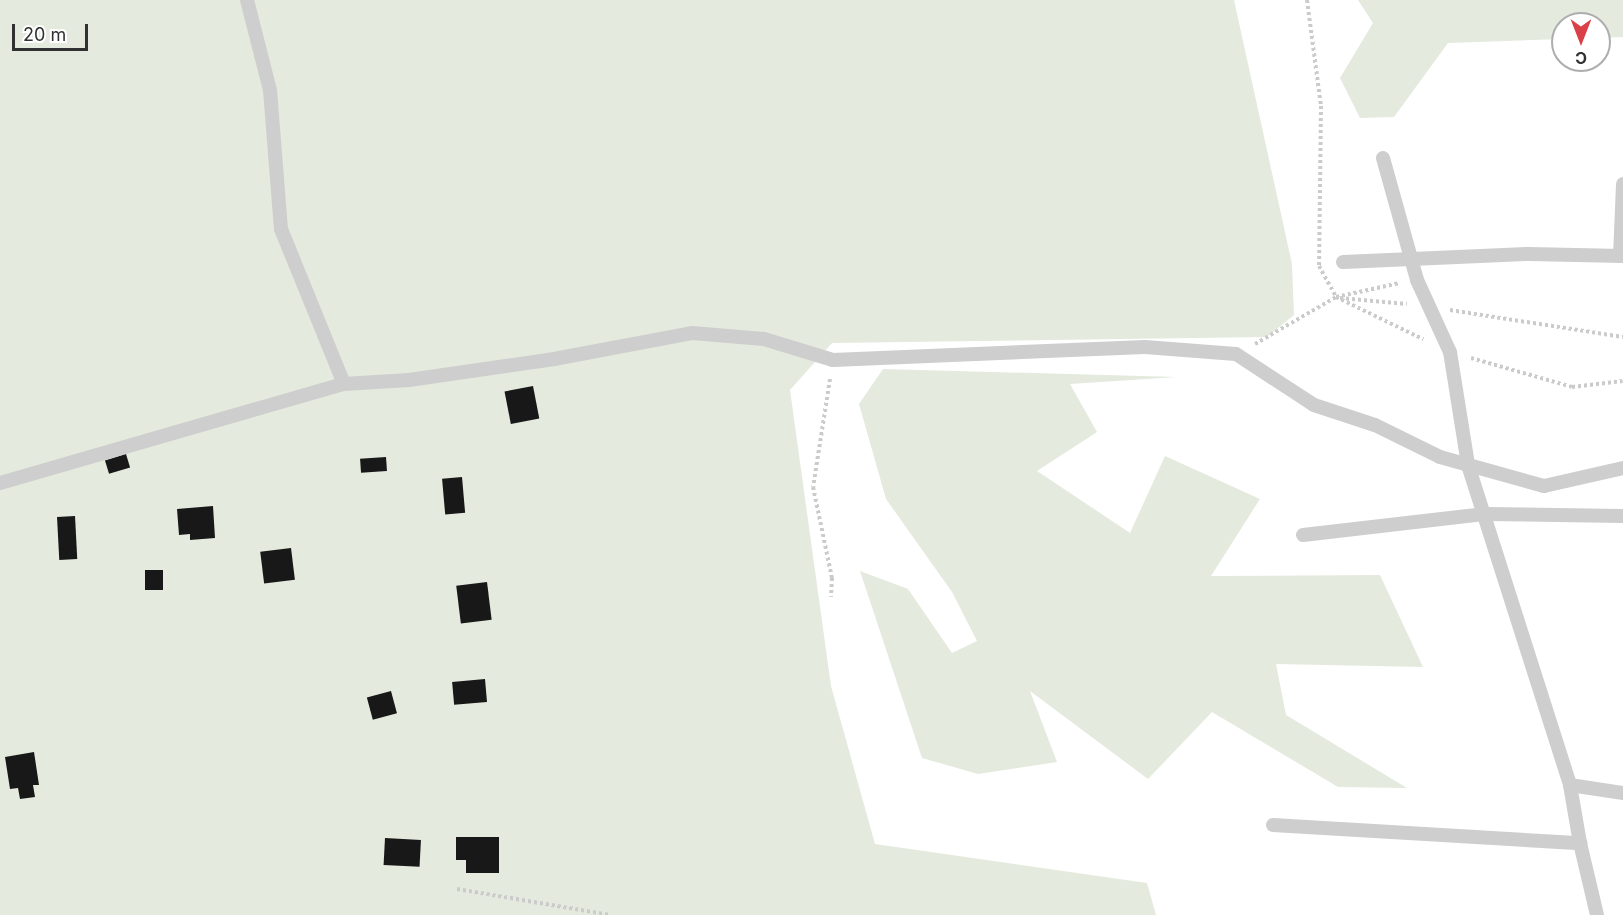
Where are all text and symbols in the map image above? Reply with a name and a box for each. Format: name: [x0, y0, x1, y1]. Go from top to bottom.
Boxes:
scale bar: [15, 12, 92, 50]
north arrow: [1551, 12, 1611, 72]
text: 20 m: [23, 24, 66, 45]
text: С: [1575, 48, 1587, 68]

